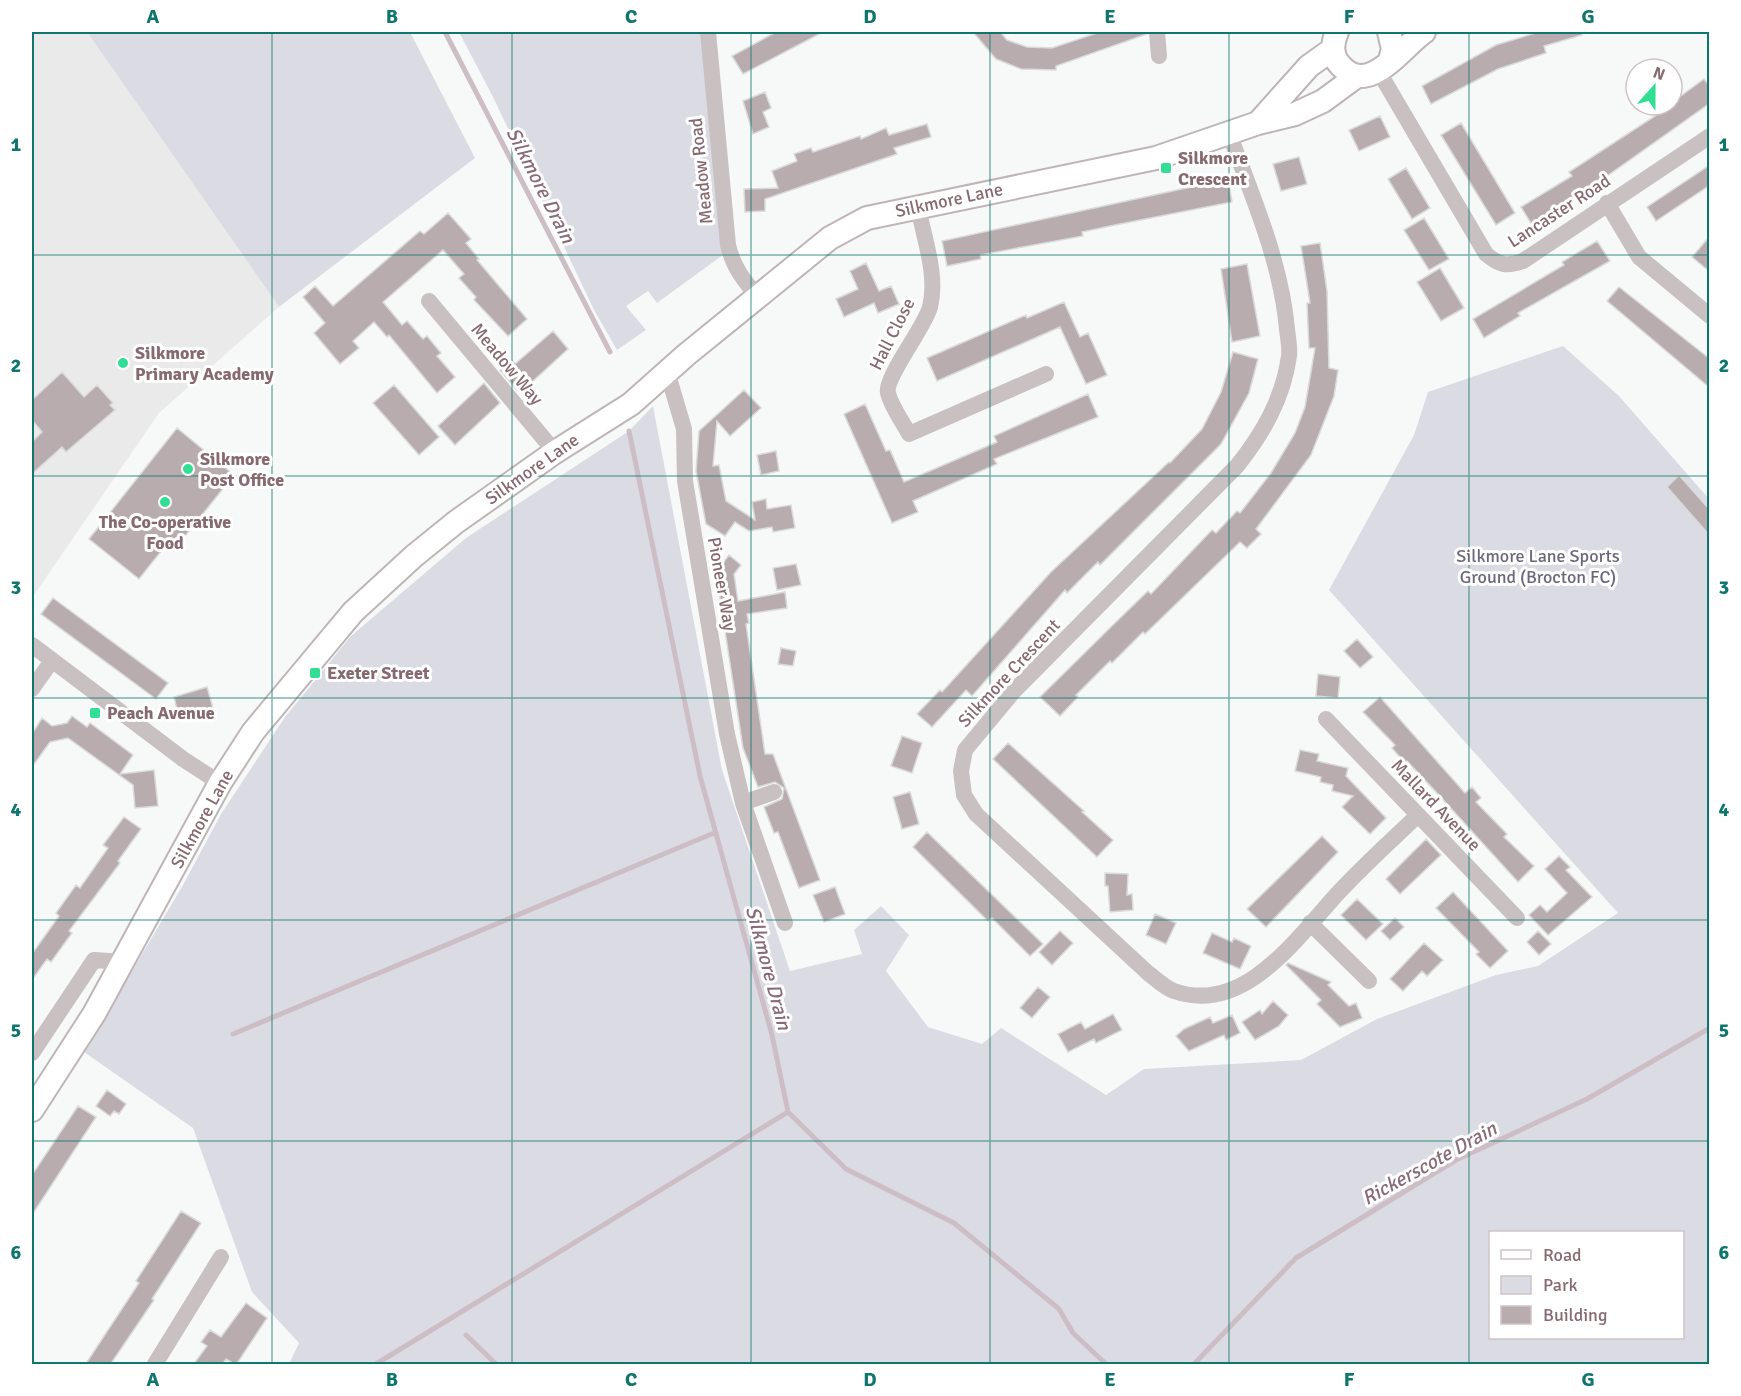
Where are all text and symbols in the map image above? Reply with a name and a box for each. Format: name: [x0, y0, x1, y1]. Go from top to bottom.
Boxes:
text: A: [147, 4, 160, 29]
text: B: [386, 4, 398, 29]
text: C: [625, 4, 637, 29]
text: D: [863, 4, 877, 29]
text: E: [1104, 4, 1116, 29]
text: F: [1344, 4, 1355, 29]
text: G: [1581, 4, 1595, 29]
north arrow: [1624, 57, 1684, 117]
text: N: [1650, 63, 1668, 85]
street label: Meadow Road: [684, 117, 718, 225]
water label: Silkmore Drain: [501, 123, 581, 248]
text: 1: [11, 132, 22, 157]
text: 1: [1719, 132, 1730, 157]
place label: Silkmore Crescent: [1178, 147, 1248, 190]
marker: Silkmore Crescent: [1159, 161, 1173, 175]
street label: Lancaster Road: [1504, 170, 1614, 252]
street label: Silkmore Lane: [893, 178, 1005, 222]
street label: Hall Close: [865, 294, 919, 374]
street label: Meadow Way: [466, 319, 548, 410]
place label: Silkmore Primary Academy: [135, 342, 274, 385]
text: 2: [11, 353, 21, 378]
text: 2: [1719, 353, 1729, 378]
marker: Silkmore Primary Academy: [116, 356, 130, 370]
street label: Silkmore Lane: [481, 429, 583, 509]
place label: Silkmore Post Office: [200, 448, 284, 491]
marker: Silkmore Post Office: [181, 462, 195, 476]
marker: The Co-operative Food: [158, 495, 172, 509]
place label: The Co-operative Food: [99, 511, 231, 554]
street label: Pioneer Way: [703, 535, 741, 633]
park label: Silkmore Lane Sports Ground (Brocton FC): [1456, 545, 1620, 588]
text: 3: [11, 575, 21, 600]
text: 3: [1719, 575, 1729, 600]
street label: Silkmore Crescent: [953, 614, 1065, 732]
place label: Exeter Street: [327, 662, 430, 684]
marker: Exeter Street: [308, 666, 322, 680]
place label: Peach Avenue: [107, 702, 215, 724]
marker: Peach Avenue: [88, 706, 102, 720]
street label: Mallard Avenue: [1387, 754, 1485, 856]
street label: Silkmore Lane: [166, 766, 238, 872]
text: 4: [11, 797, 22, 822]
text: 4: [1719, 797, 1730, 822]
water label: Silkmore Drain: [740, 904, 797, 1034]
text: 5: [11, 1018, 21, 1043]
text: 5: [1719, 1018, 1729, 1043]
water label: Rickerscote Drain: [1358, 1116, 1502, 1211]
legend: [1489, 1231, 1684, 1339]
text: 6: [11, 1240, 22, 1265]
text: 6: [1719, 1240, 1730, 1265]
text: Road: [1543, 1244, 1582, 1266]
text: Park: [1543, 1274, 1578, 1296]
text: Building: [1543, 1304, 1607, 1326]
text: A: [147, 1367, 160, 1392]
text: B: [386, 1367, 398, 1392]
text: C: [625, 1367, 637, 1392]
text: D: [863, 1367, 877, 1392]
text: E: [1104, 1367, 1116, 1392]
text: F: [1344, 1367, 1355, 1392]
text: G: [1581, 1367, 1595, 1392]

